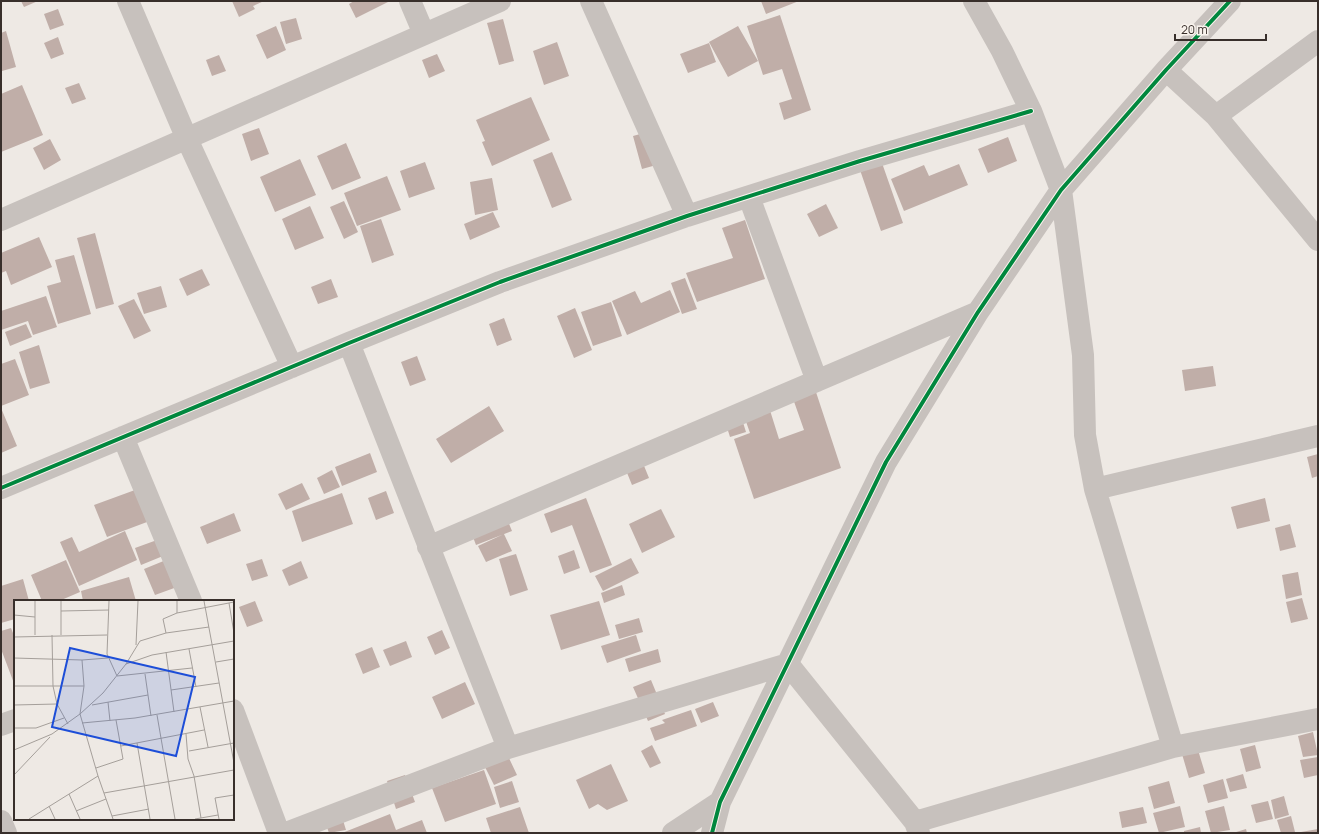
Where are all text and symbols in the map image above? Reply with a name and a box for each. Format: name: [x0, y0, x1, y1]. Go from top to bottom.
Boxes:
scale bar: [1175, 16, 1266, 42]
text: 20 m: [1181, 21, 1208, 38]
inset map: [14, 600, 234, 820]

